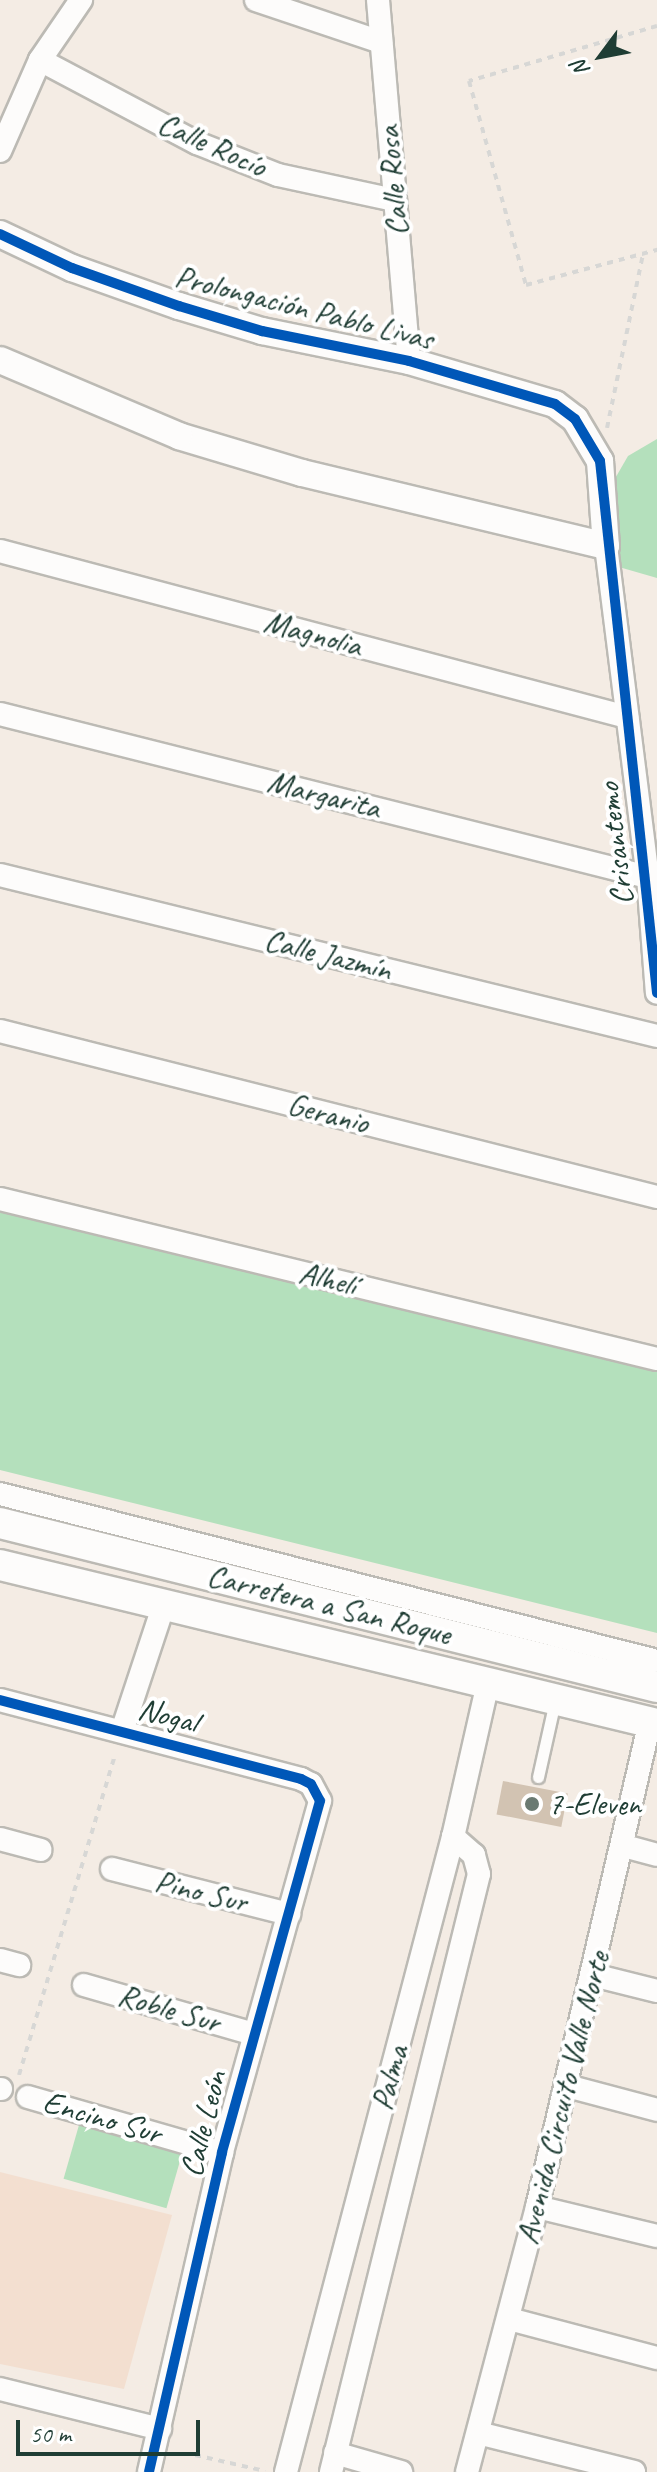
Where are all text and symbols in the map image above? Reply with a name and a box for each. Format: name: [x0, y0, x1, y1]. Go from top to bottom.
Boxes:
north arrow: [561, 16, 641, 96]
text: N: [565, 56, 596, 82]
street label: Calle Rocío: [152, 104, 272, 186]
street label: Calle Rosa: [369, 125, 417, 237]
street label: Prolongación Pablo Livas: [171, 257, 437, 359]
street label: Magnolia: [260, 603, 366, 665]
street label: Margarita: [264, 762, 384, 828]
street label: Crisantemo: [589, 781, 643, 907]
street label: Calle Jazmín: [260, 920, 396, 990]
street label: Geranio: [284, 1085, 372, 1143]
street label: Alhelí: [295, 1253, 361, 1305]
street label: Carretera a San Roque: [202, 1556, 456, 1654]
street label: Nogal: [134, 1690, 202, 1742]
place label: 7-Eleven: [548, 1785, 641, 1823]
marker: 7-Eleven: [523, 1795, 541, 1813]
street label: Pino Sur: [151, 1862, 251, 1922]
street label: Avenida Circuito Valle Norte: [508, 1947, 618, 2249]
street label: Roble Sur: [114, 1976, 224, 2042]
street label: Palma: [363, 2041, 417, 2115]
street label: Calle León: [172, 2067, 236, 2181]
street label: Encino Sur: [39, 2083, 165, 2153]
scale bar: [20, 2404, 204, 2454]
text: 50 m: [30, 2419, 71, 2449]

